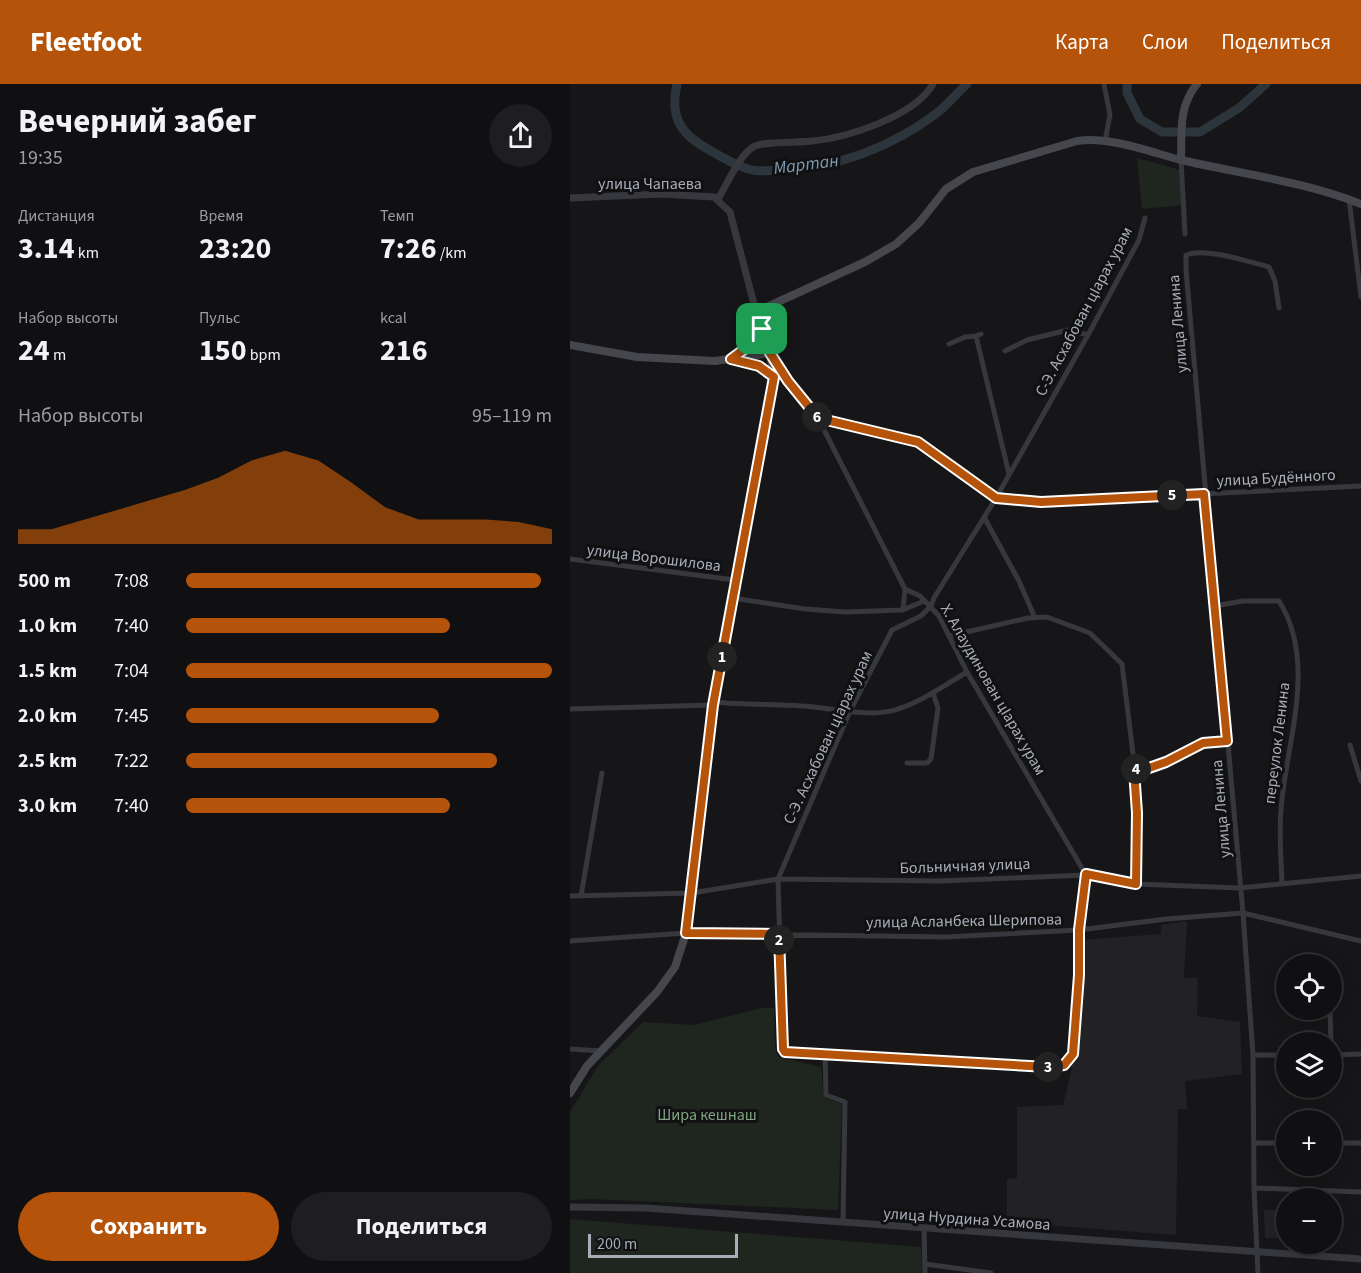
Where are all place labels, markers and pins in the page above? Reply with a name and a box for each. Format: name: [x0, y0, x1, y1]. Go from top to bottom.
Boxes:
pin: [736, 303, 787, 354]
pin: 6: [802, 402, 832, 432]
pin: 5: [1157, 480, 1187, 510]
pin: 1: [707, 642, 737, 672]
pin: 4: [1121, 754, 1151, 784]
pin: 2: [764, 925, 794, 955]
pin: 3: [1033, 1052, 1063, 1082]

